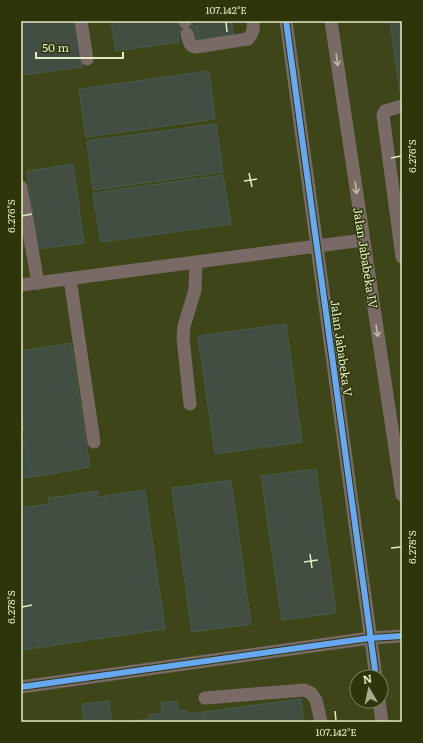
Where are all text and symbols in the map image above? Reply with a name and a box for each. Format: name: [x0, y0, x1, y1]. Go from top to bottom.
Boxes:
text: 107.142°E: [205, 2, 247, 17]
scale bar: [36, 34, 123, 60]
text: 50 m: [42, 38, 69, 56]
one-way arrow: [333, 53, 341, 66]
text: 6.276°S: [404, 139, 419, 173]
one-way arrow: [352, 181, 360, 194]
text: 6.276°S: [3, 199, 18, 233]
street label: Jalan Jababeka IV: [349, 206, 383, 310]
street label: Jalan Jababeka V: [326, 298, 358, 398]
one-way arrow: [373, 324, 381, 337]
text: 6.278°S: [404, 530, 419, 564]
text: 6.278°S: [3, 590, 18, 624]
north arrow: [349, 669, 389, 709]
text: N: [361, 670, 373, 687]
text: 107.142°E: [315, 724, 357, 739]

